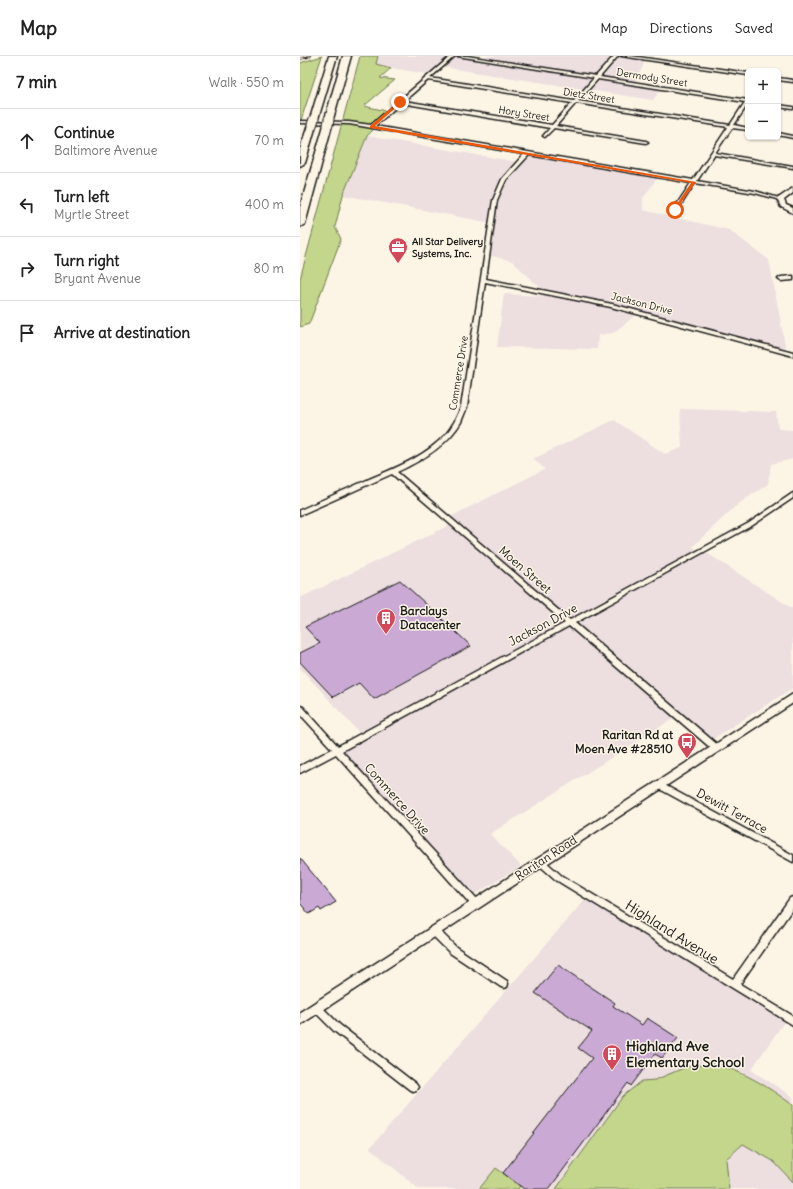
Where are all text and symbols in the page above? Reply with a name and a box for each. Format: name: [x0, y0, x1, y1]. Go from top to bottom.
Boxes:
text: Map: [20, 16, 57, 40]
text: Map: [600, 19, 627, 37]
text: Directions: [649, 19, 713, 37]
text: Saved: [735, 19, 773, 37]
street label: Dermody Street: [616, 65, 689, 90]
map controls: [745, 68, 781, 140]
button: +: [745, 68, 781, 104]
text: 7 min: [16, 71, 57, 93]
text: Walk · 550 m: [209, 74, 284, 91]
street label: Dietz Street: [562, 85, 616, 106]
route end: [391, 93, 409, 111]
street label: Hory Street: [497, 103, 551, 124]
button: −: [745, 104, 781, 140]
text: Continue: [54, 123, 115, 142]
icon: ahead: [16, 130, 38, 152]
text: 70 m: [255, 132, 284, 149]
text: Baltimore Avenue: [54, 142, 157, 159]
text: Turn left: [54, 187, 109, 206]
icon: left: [16, 194, 38, 216]
text: 400 m: [245, 196, 284, 213]
route start: [666, 201, 684, 219]
text: Myrtle Street: [54, 206, 129, 223]
place label: All Star Delivery Systems, Inc.: [412, 235, 483, 260]
office icon: All Star Delivery Systems, Inc.: [387, 236, 409, 264]
text: Turn right: [54, 251, 119, 270]
icon: right: [16, 258, 38, 280]
text: 80 m: [253, 260, 284, 277]
text: Bryant Avenue: [54, 270, 141, 287]
street label: Jackson Drive: [610, 290, 674, 317]
icon: arrive: [16, 322, 38, 344]
text: Arrive at destination: [54, 323, 190, 342]
street label: Commerce Drive: [446, 335, 471, 411]
street label: Moen Street: [496, 543, 555, 597]
street label: Jackson Drive: [506, 600, 580, 649]
place label: Barclays Datacenter: [400, 603, 461, 632]
building icon: Barclays Datacenter: [375, 607, 397, 635]
place label: Raritan Rd at Moen Ave #28510: [575, 727, 674, 756]
bus stop icon: Raritan Rd at Moen Ave #28510: [676, 731, 698, 759]
street label: Commerce Drive: [362, 760, 433, 837]
street label: Dewitt Terrace: [694, 785, 770, 836]
street label: Raritan Road: [512, 832, 580, 883]
street label: Highland Avenue: [622, 896, 722, 968]
place label: Highland Ave Elementary School: [626, 1037, 744, 1071]
building icon: Highland Ave Elementary School: [601, 1043, 623, 1071]

